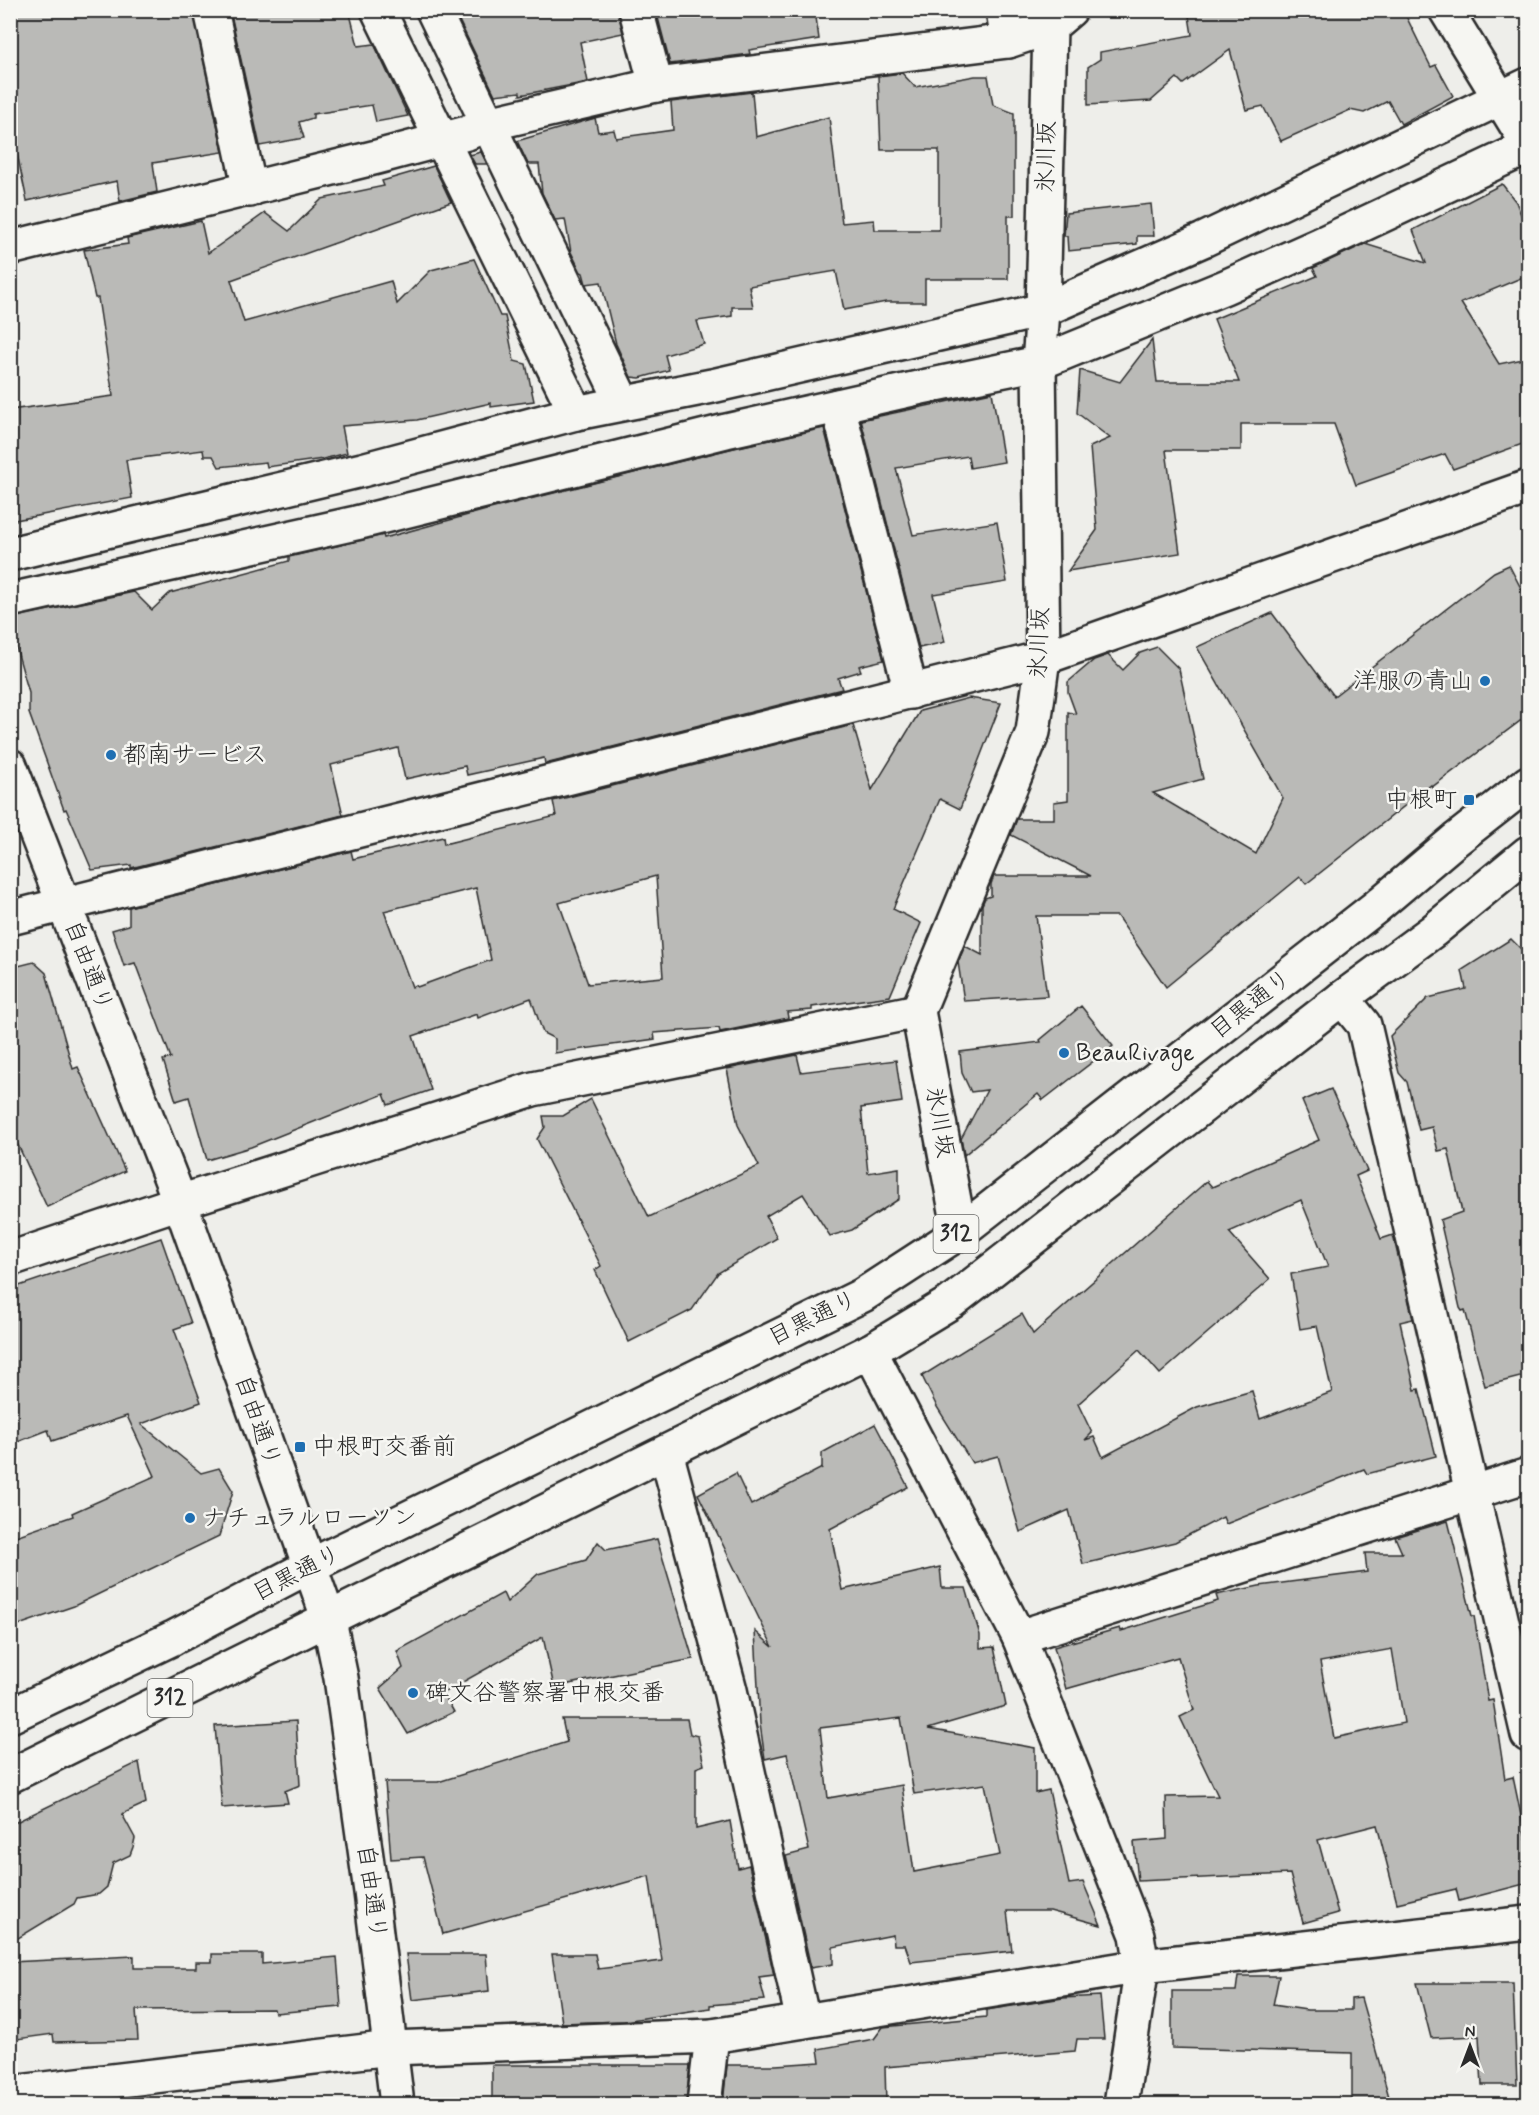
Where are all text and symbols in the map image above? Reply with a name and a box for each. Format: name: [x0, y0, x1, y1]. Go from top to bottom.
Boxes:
street label: 氷川坂: [1031, 121, 1063, 193]
street label: 氷川坂: [1023, 606, 1057, 680]
place label: 洋服の青山: [1353, 666, 1473, 697]
marker: 洋服の青山: [1478, 674, 1492, 688]
place label: 都南サービス: [123, 740, 267, 771]
marker: 都南サービス: [104, 748, 118, 762]
place label: 中根町: [1385, 785, 1457, 816]
marker: 中根町: [1462, 793, 1476, 807]
street label: 自由通り: [56, 916, 120, 1016]
street label: 目黒通り: [1204, 963, 1298, 1047]
place label: BeauRivage: [1076, 1038, 1194, 1071]
marker: BeauRivage: [1057, 1046, 1071, 1060]
street label: 氷川坂: [917, 1084, 961, 1160]
road number: 312: [934, 1215, 978, 1253]
street label: 目黒通り: [763, 1284, 863, 1354]
street label: 自由通り: [227, 1371, 287, 1471]
place label: 中根町交番前: [312, 1432, 456, 1463]
marker: 中根町交番前: [293, 1440, 307, 1454]
place label: ナチュラルローソン: [202, 1503, 417, 1534]
marker: ナチュラルローソン: [183, 1511, 197, 1525]
street label: 目黒通り: [247, 1538, 347, 1610]
place label: 碑文谷警察署中根交番: [425, 1678, 665, 1709]
road number: 312: [148, 1679, 192, 1717]
marker: 碑文谷警察署中根交番: [406, 1686, 420, 1700]
street label: 自由通り: [349, 1842, 393, 1942]
north arrow: [1440, 2016, 1500, 2076]
text: N: [1465, 2022, 1475, 2043]

